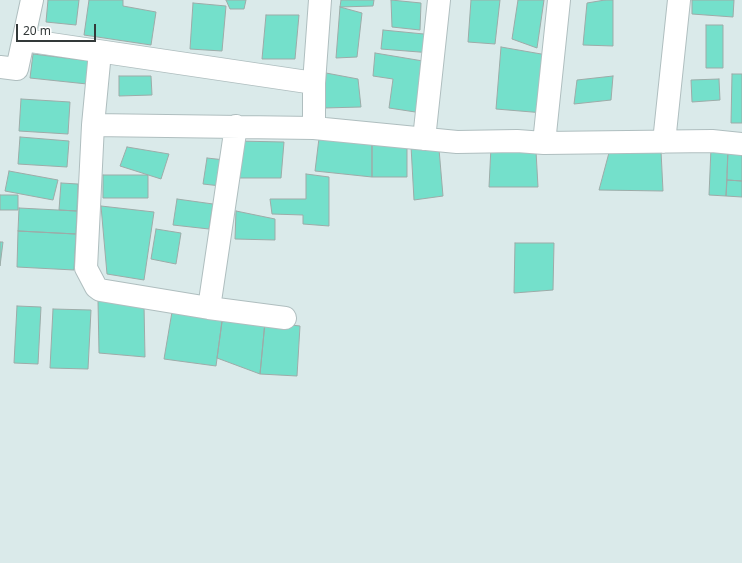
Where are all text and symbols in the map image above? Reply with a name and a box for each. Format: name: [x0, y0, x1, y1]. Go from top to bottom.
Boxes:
scale bar: [18, 16, 98, 42]
text: 20 m: [23, 22, 51, 39]

